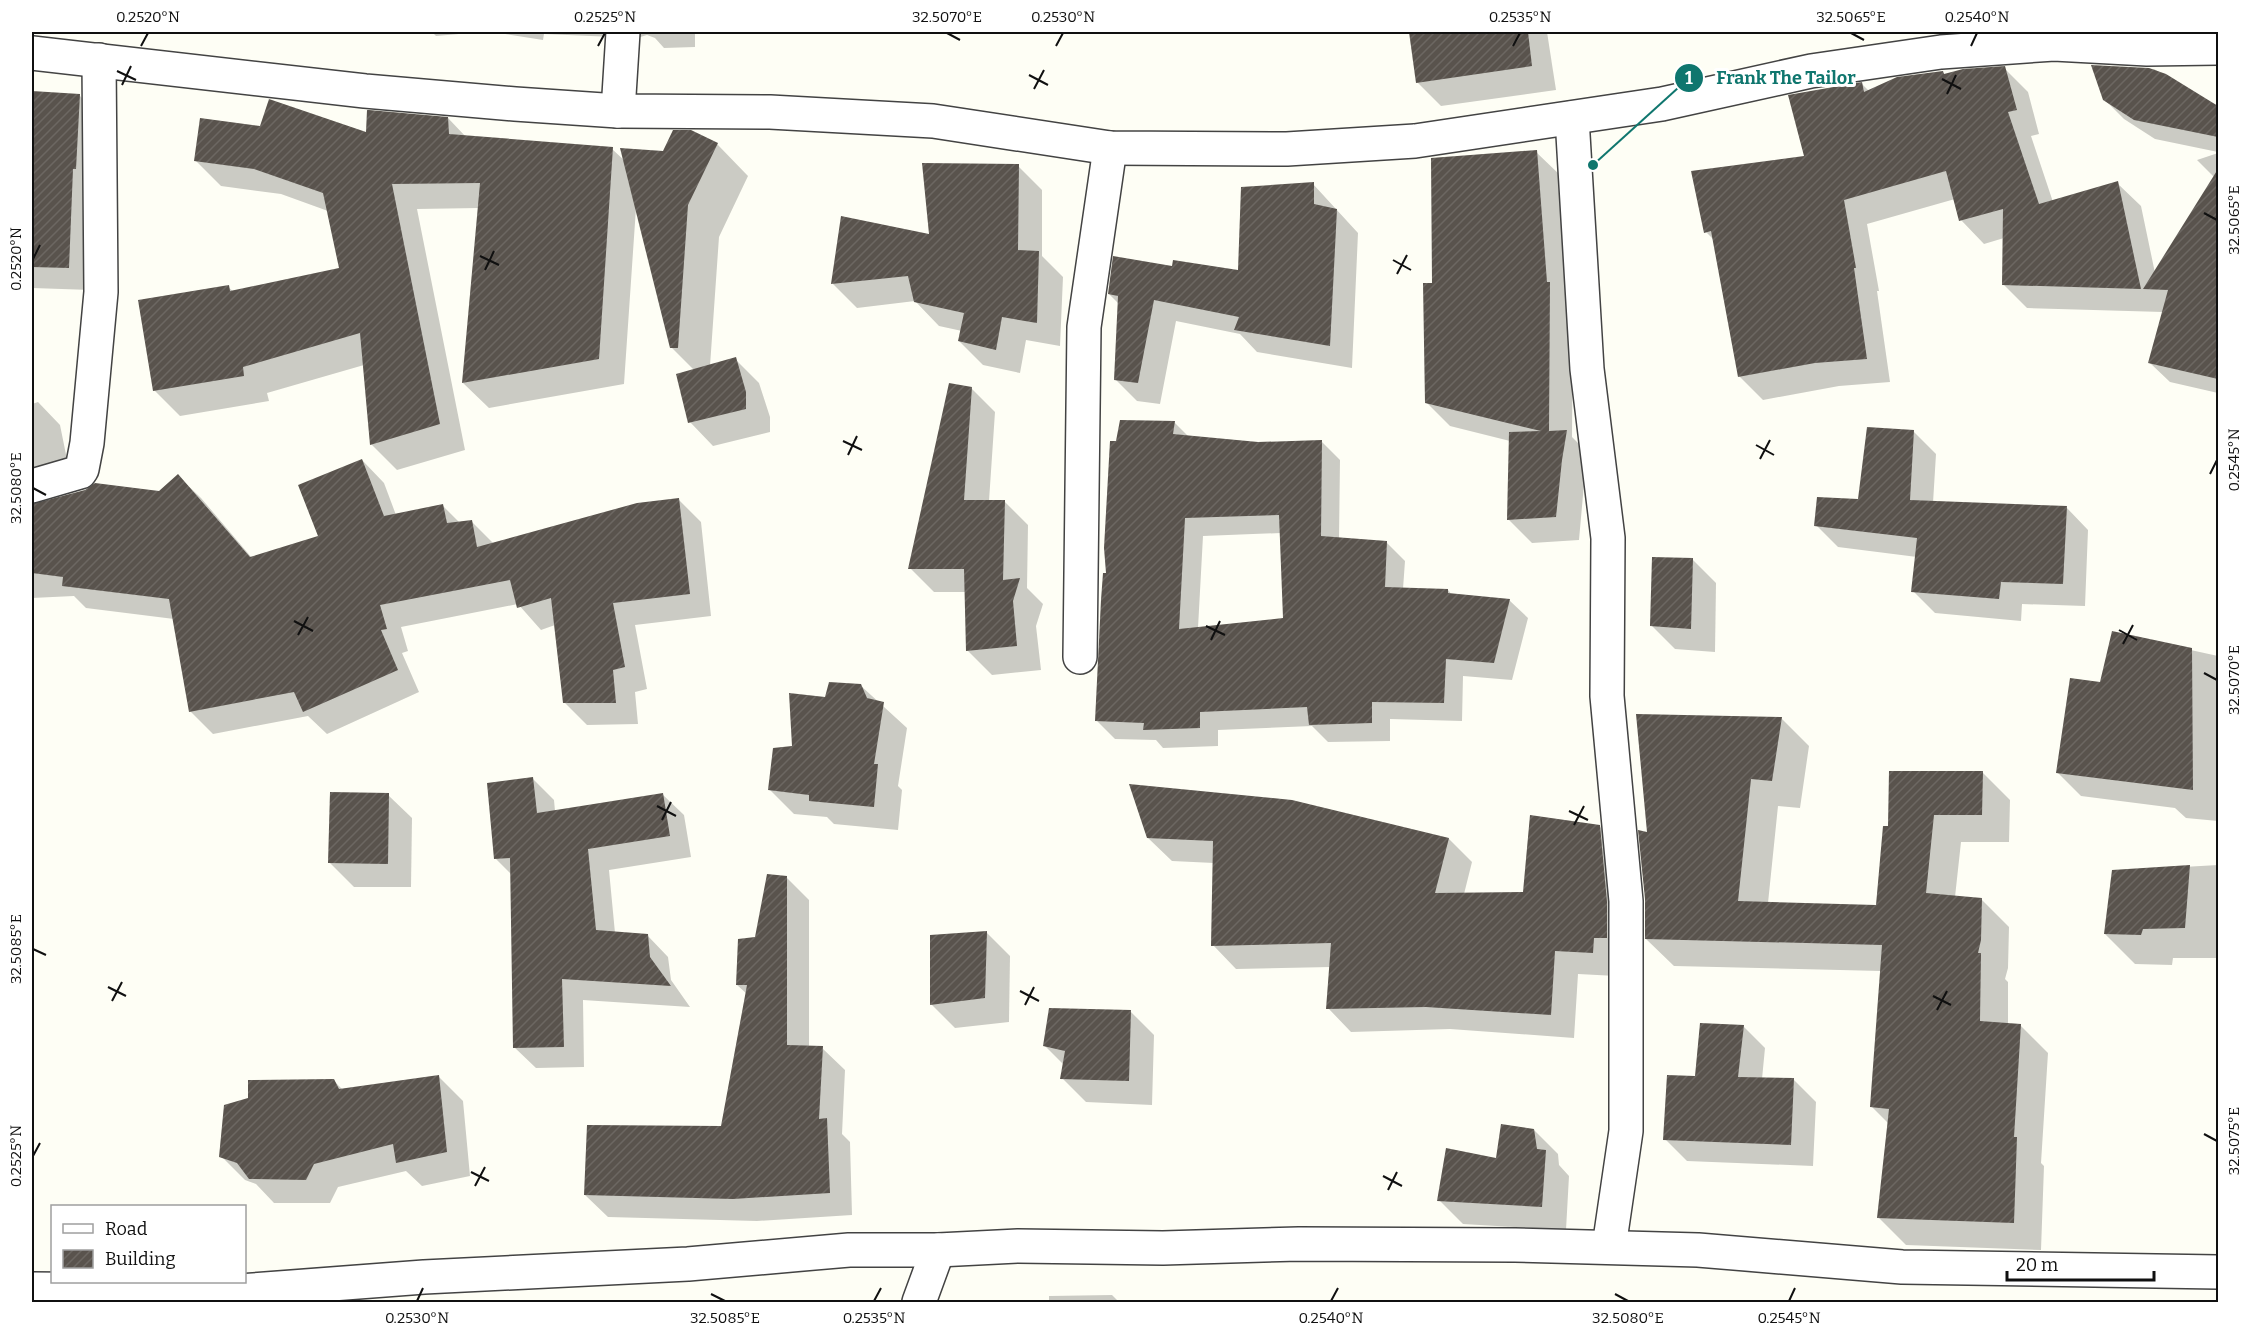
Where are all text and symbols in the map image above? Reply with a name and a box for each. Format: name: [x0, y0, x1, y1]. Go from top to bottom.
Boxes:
text: 0.2520°N: [116, 8, 180, 26]
text: 0.2525°N: [574, 8, 636, 26]
text: 32.5070°E: [912, 8, 982, 26]
text: 0.2530°N: [1031, 8, 1095, 26]
text: 0.2535°N: [1489, 8, 1551, 26]
text: 32.5065°E: [1816, 8, 1886, 26]
text: 0.2540°N: [1945, 8, 2010, 26]
callout: Frank The Tailor: [1674, 60, 1867, 96]
text: 1: [1685, 67, 1693, 89]
text: Frank The Tailor: [1716, 67, 1856, 89]
text: 32.5065°E: [2225, 185, 2243, 255]
text: 0.2520°N: [7, 227, 25, 291]
text: 0.2545°N: [2225, 428, 2243, 492]
text: 32.5080°E: [7, 452, 25, 524]
text: 32.5070°E: [2225, 645, 2243, 715]
text: 32.5085°E: [7, 914, 25, 984]
text: 32.5075°E: [2225, 1107, 2243, 1175]
text: 0.2525°N: [7, 1125, 25, 1187]
legend: [51, 1205, 246, 1283]
text: Road: [105, 1218, 148, 1240]
scale bar: [2007, 1244, 2154, 1282]
text: Building: [105, 1248, 176, 1270]
text: 20 m: [2016, 1254, 2058, 1276]
text: 0.2530°N: [385, 1309, 449, 1327]
text: 32.5085°E: [690, 1309, 760, 1327]
text: 0.2535°N: [843, 1309, 905, 1327]
text: 0.2540°N: [1299, 1309, 1364, 1327]
text: 32.5080°E: [1592, 1309, 1664, 1327]
text: 0.2545°N: [1757, 1309, 1821, 1327]

